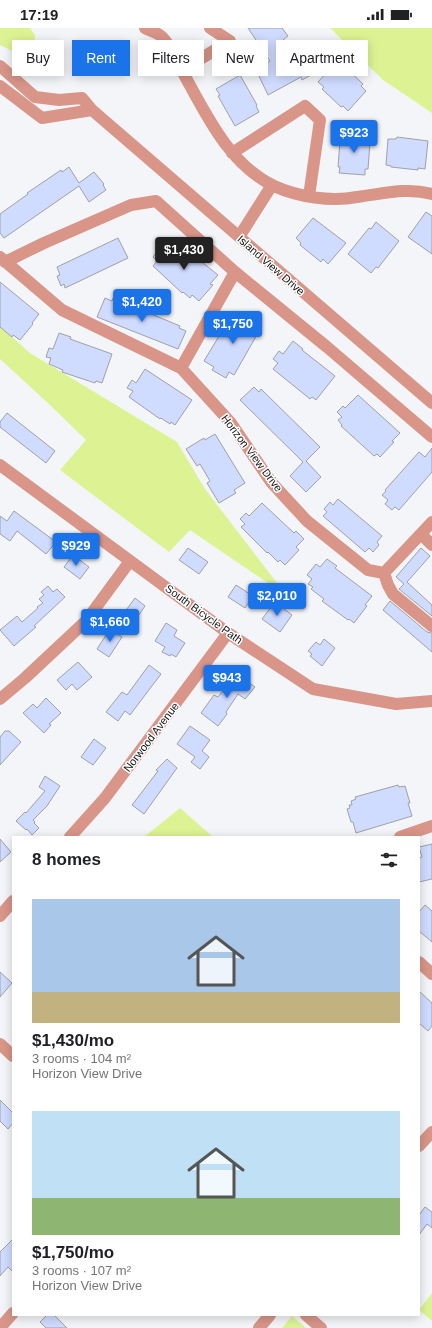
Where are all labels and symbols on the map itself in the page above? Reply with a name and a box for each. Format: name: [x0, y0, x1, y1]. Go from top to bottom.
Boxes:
pin: $923: [330, 120, 378, 154]
street label: Island View Drive: [235, 233, 307, 297]
pin: $1,430: [151, 237, 217, 271]
pin: $1,420: [109, 289, 175, 323]
pin: $1,750: [200, 311, 266, 345]
street label: Horizon View Drive: [219, 412, 285, 494]
pin: $929: [52, 533, 100, 567]
street label: South Bicycle Path: [163, 582, 245, 646]
pin: $2,010: [244, 583, 310, 617]
pin: $1,660: [77, 609, 143, 643]
pin: $943: [203, 665, 251, 699]
street label: Norwood Avenue: [121, 700, 181, 774]

